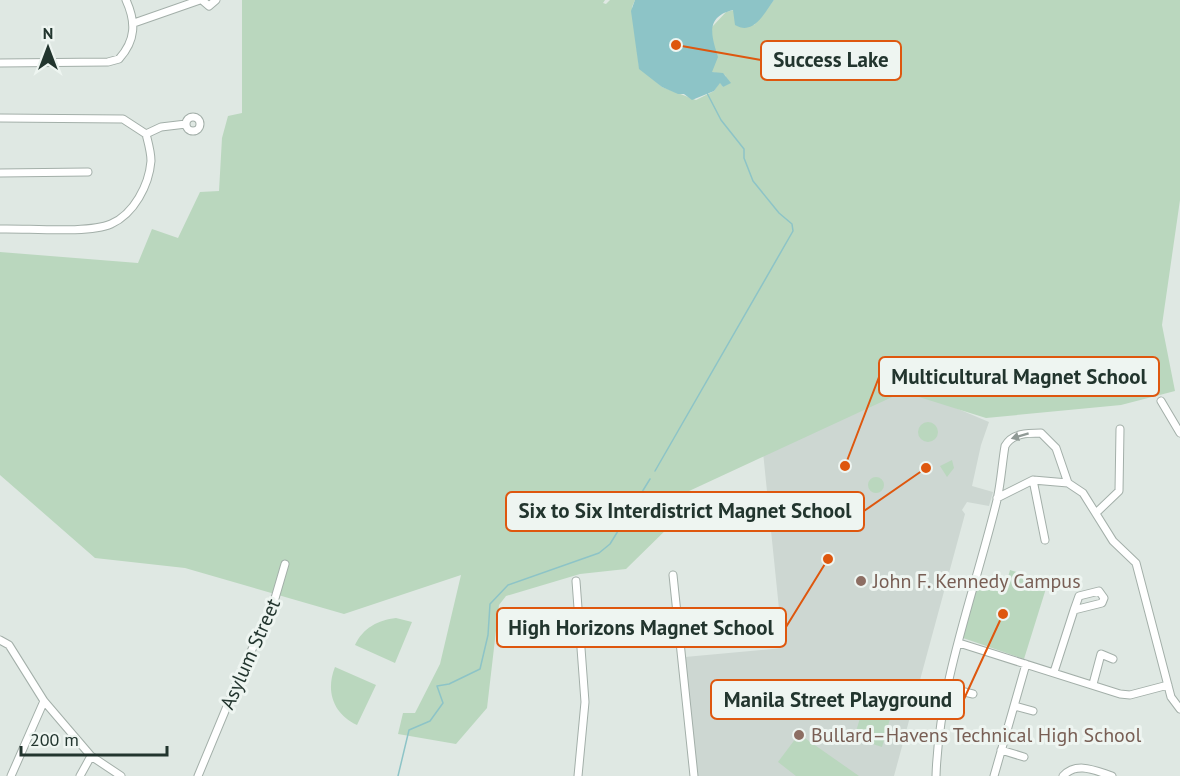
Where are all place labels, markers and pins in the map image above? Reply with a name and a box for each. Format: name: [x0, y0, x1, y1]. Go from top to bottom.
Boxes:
callout: Success Lake: [761, 41, 901, 80]
callout: Multicultural Magnet School: [879, 357, 1159, 396]
callout: Six to Six Interdistrict Magnet School: [506, 492, 864, 531]
place label: John F. Kennedy Campus: [872, 568, 1081, 594]
marker: John F. Kennedy Campus: [854, 574, 868, 588]
callout: High Horizons Magnet School: [497, 608, 786, 647]
callout: Manila Street Playground: [711, 680, 964, 719]
place label: Bullard–Havens Technical High School: [811, 722, 1142, 748]
marker: Bullard–Havens Technical High School: [792, 728, 806, 742]

